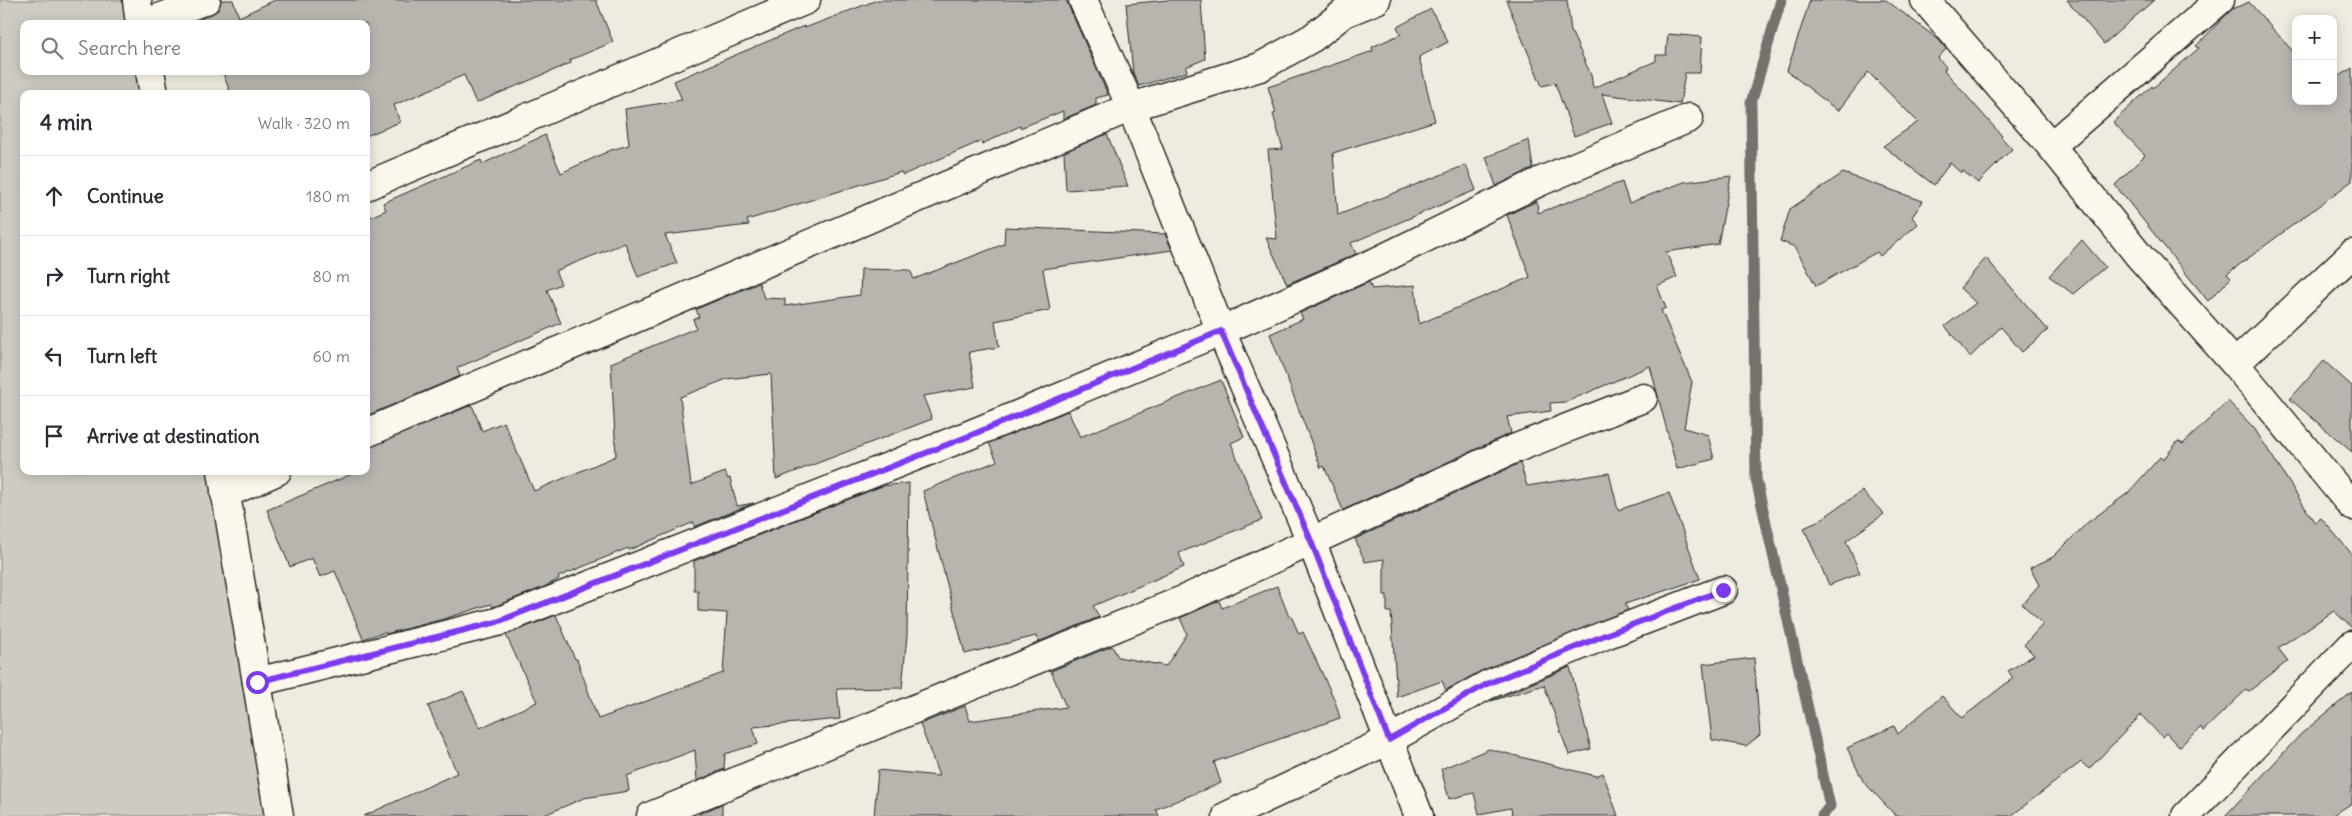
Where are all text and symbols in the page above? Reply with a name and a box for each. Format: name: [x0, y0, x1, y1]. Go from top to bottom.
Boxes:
map controls: [2292, 15, 2337, 105]
button: +: [2292, 15, 2337, 60]
search box: [20, 20, 370, 75]
icon: search: [38, 34, 66, 62]
text: Search here: [78, 36, 181, 60]
button: −: [2292, 60, 2337, 105]
text: 4 min: [40, 109, 92, 136]
text: Walk · 320 m: [258, 113, 350, 133]
icon: ahead: [40, 182, 68, 210]
text: Continue: [87, 184, 164, 208]
text: 180 m: [306, 186, 350, 206]
icon: right: [40, 262, 68, 290]
text: Turn right: [87, 264, 170, 288]
text: 80 m: [312, 266, 350, 286]
icon: left: [40, 342, 68, 370]
text: Turn left: [87, 344, 157, 368]
text: 60 m: [312, 346, 350, 366]
icon: arrive: [40, 422, 68, 450]
text: Arrive at destination: [87, 424, 260, 448]
route end: [1712, 579, 1735, 602]
route start: [246, 671, 269, 694]

